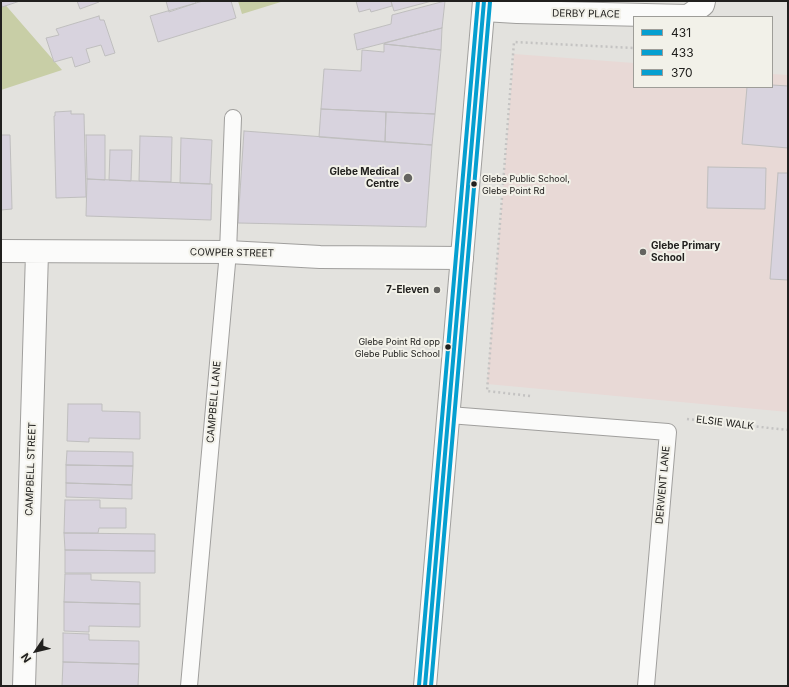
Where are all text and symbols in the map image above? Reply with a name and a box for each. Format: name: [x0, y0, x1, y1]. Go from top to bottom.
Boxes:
street label: DERBY PLACE: [552, 7, 620, 21]
legend: [633, 16, 773, 88]
text: 431: [671, 25, 691, 40]
text: 433: [671, 45, 694, 60]
text: 370: [671, 65, 693, 80]
place label: Glebe Medical Centre: [329, 166, 399, 190]
marker: Glebe Medical Centre: [402, 172, 414, 184]
place label: Glebe Public School, Glebe Point Rd: [482, 174, 570, 195]
marker: Glebe Public School, Glebe Point Rd: [469, 179, 479, 189]
place label: Glebe Primary School: [651, 240, 720, 264]
street label: COWPER STREET: [190, 246, 274, 260]
marker: Glebe Primary School: [638, 247, 648, 257]
place label: 7-Eleven: [386, 284, 429, 296]
marker: 7-Eleven: [432, 285, 442, 295]
place label: Glebe Point Rd opp Glebe Public School: [355, 337, 440, 358]
marker: Glebe Point Rd opp Glebe Public School: [443, 342, 453, 352]
street label: CAMPBELL LANE: [204, 361, 224, 443]
street label: ELSIE WALK: [695, 414, 755, 432]
street label: CAMPBELL STREET: [23, 422, 39, 516]
street label: DERWENT LANE: [654, 445, 672, 525]
north arrow: [16, 631, 56, 671]
text: N: [18, 650, 34, 665]

